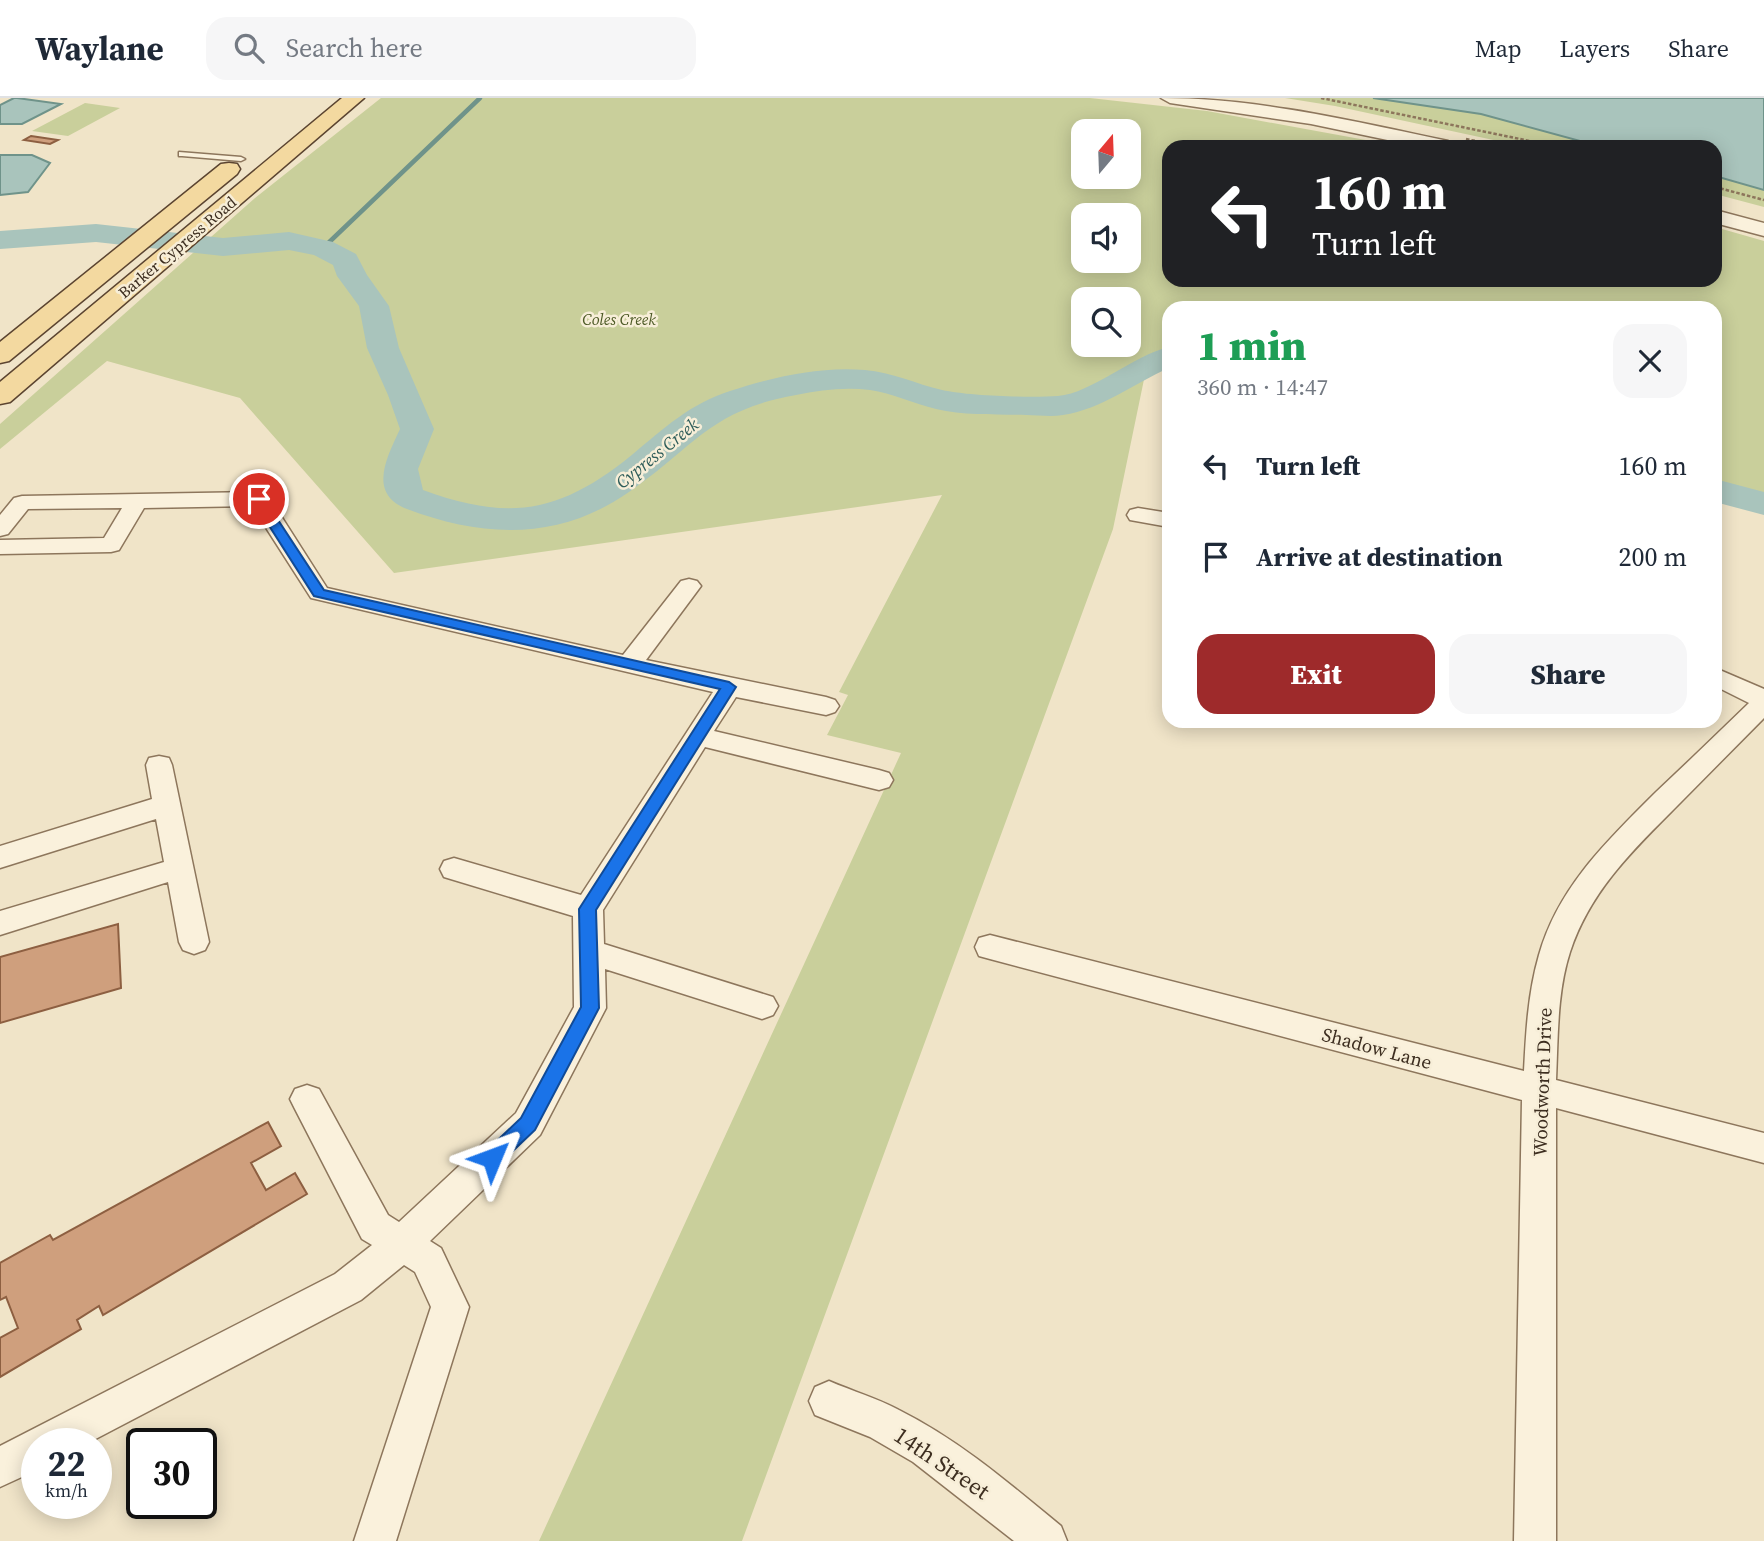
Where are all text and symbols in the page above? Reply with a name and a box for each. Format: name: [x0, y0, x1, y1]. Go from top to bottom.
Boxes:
search box: [206, 17, 696, 80]
text: Waylane: [35, 26, 164, 71]
icon: search: [230, 29, 268, 67]
text: Search here: [286, 30, 423, 66]
text: Map: [1475, 32, 1522, 65]
text: Layers: [1560, 32, 1630, 65]
text: Share: [1668, 32, 1729, 65]
north arrow: [1071, 119, 1141, 189]
map controls: [1071, 119, 1141, 357]
text: 160 m: [1312, 158, 1447, 225]
icon: left: [1197, 168, 1288, 259]
street label: Barker Cypress Road: [113, 191, 241, 303]
button: sound: [1071, 203, 1141, 273]
text: Turn left: [1312, 222, 1436, 266]
button: search: [1071, 287, 1141, 357]
park label: Coles Creek: [582, 308, 656, 330]
text: 1 min: [1197, 316, 1307, 374]
button: close: [1613, 324, 1687, 398]
text: 360 m · 14:47: [1197, 371, 1328, 403]
water label: Cypress Creek: [610, 412, 704, 494]
icon: left: [1197, 447, 1235, 485]
text: Turn left: [1256, 448, 1360, 484]
text: 160 m: [1619, 448, 1687, 484]
pin: [229, 469, 289, 529]
icon: arrive: [240, 480, 278, 518]
icon: arrive: [1197, 538, 1235, 576]
text: Arrive at destination: [1256, 539, 1503, 575]
text: 200 m: [1619, 539, 1687, 575]
button: Exit: [1197, 634, 1435, 714]
button: Share: [1449, 634, 1687, 714]
street label: Woodworth Drive: [1526, 1007, 1558, 1157]
street label: Shadow Lane: [1319, 1021, 1435, 1075]
position arrow: [455, 1121, 529, 1195]
street label: 14th Street: [888, 1419, 997, 1507]
speed limit sign: 30: [126, 1428, 217, 1519]
text: 22: [48, 1440, 85, 1488]
text: km/h: [45, 1478, 88, 1503]

